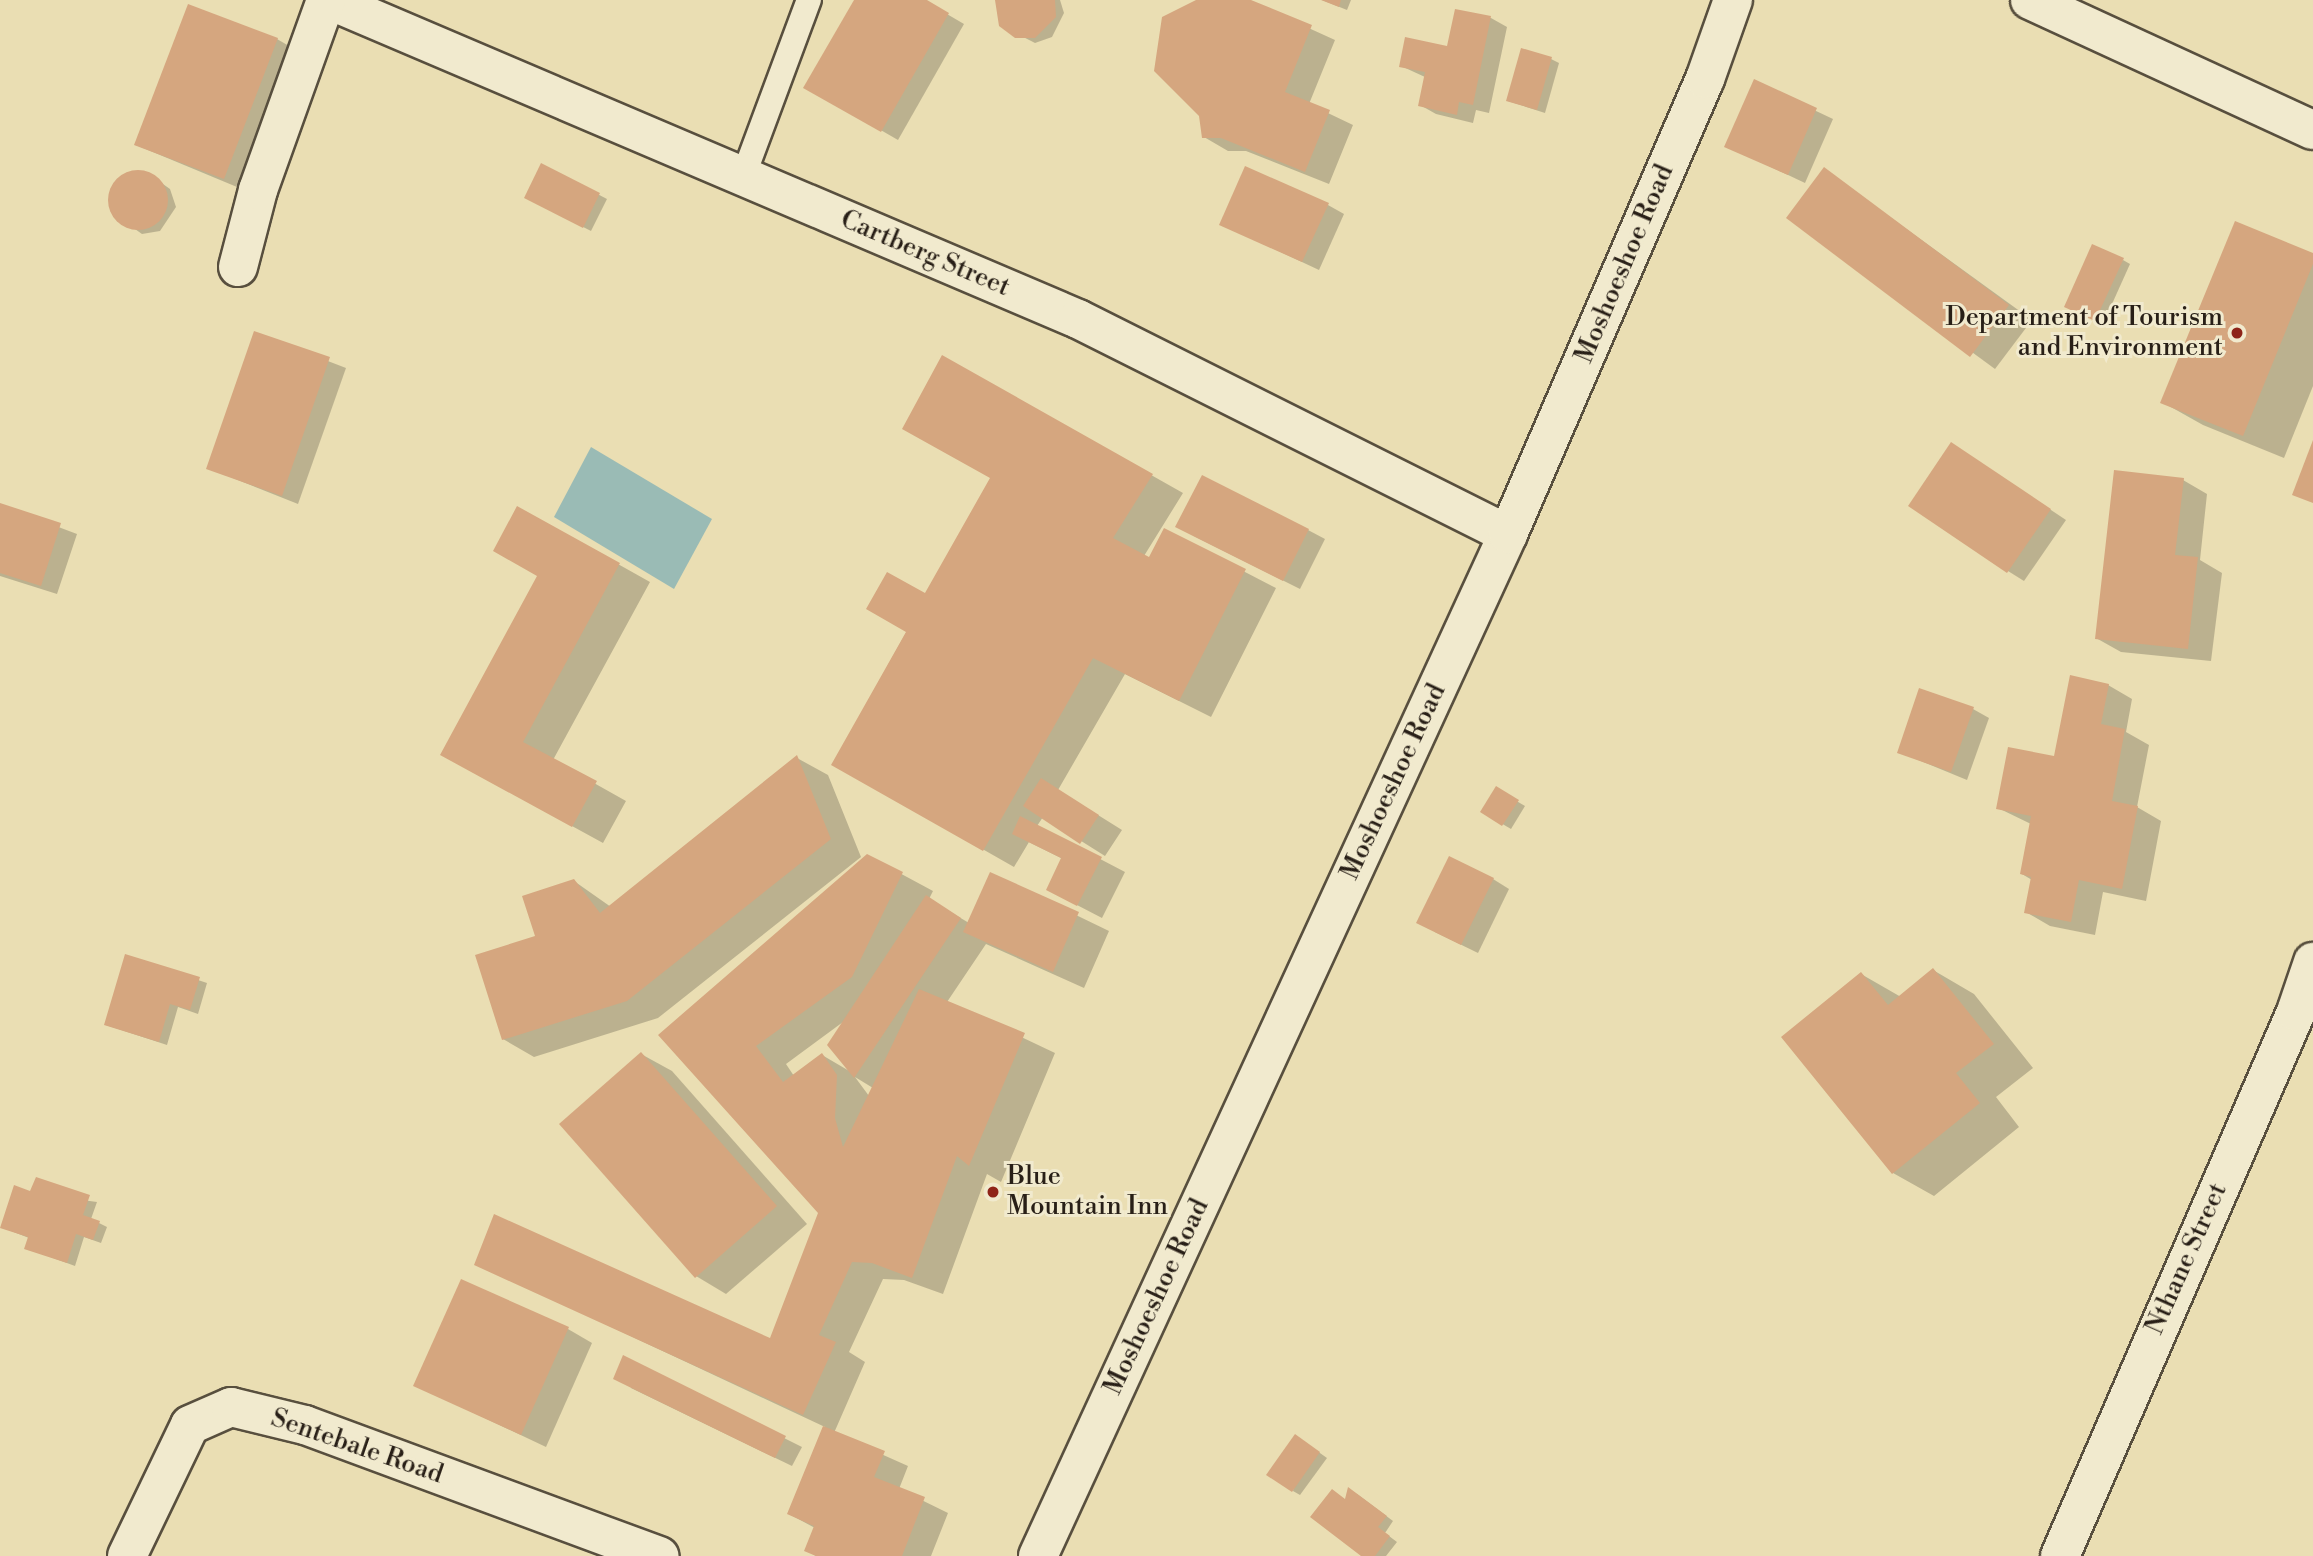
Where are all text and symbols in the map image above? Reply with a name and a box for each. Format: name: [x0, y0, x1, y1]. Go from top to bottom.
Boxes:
street label: Moshoeshoe Road: [1569, 160, 1681, 368]
street label: Cartberg Street: [836, 204, 1014, 304]
place label: Department of Tourism and Environment: [1946, 302, 2223, 364]
marker: Department of Tourism and Environment: [2229, 325, 2245, 341]
street label: Moshoeshoe Road: [1335, 679, 1453, 885]
place label: Blue Mountain Inn: [1007, 1161, 1168, 1222]
street label: Nthane Street: [2140, 1179, 2234, 1339]
marker: Blue Mountain Inn: [985, 1184, 1001, 1200]
street label: Moshoeshoe Road: [1098, 1194, 1216, 1400]
street label: Sentebale Road: [267, 1403, 447, 1491]

